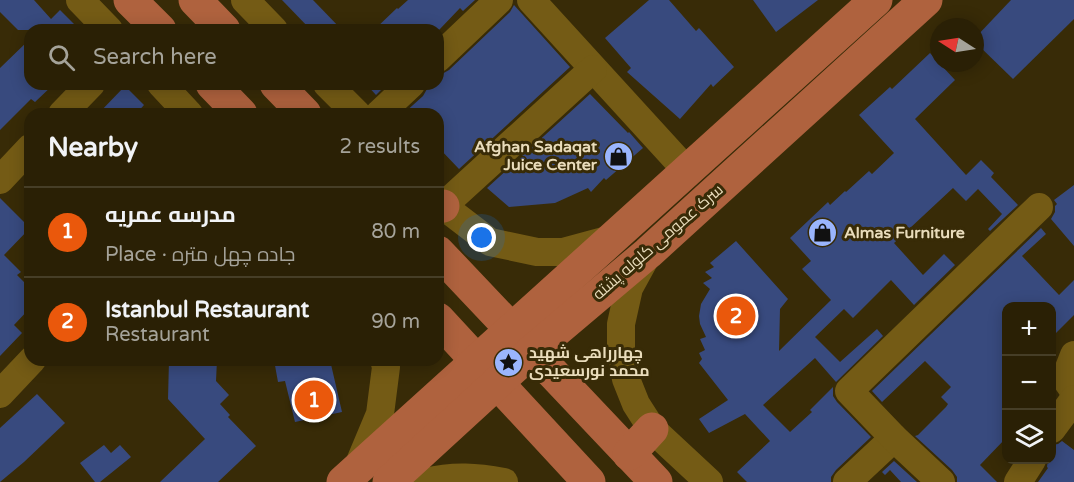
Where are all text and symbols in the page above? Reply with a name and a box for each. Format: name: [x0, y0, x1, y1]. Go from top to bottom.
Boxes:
north arrow: [930, 18, 984, 72]
search box: [24, 24, 444, 90]
icon: search: [45, 41, 78, 74]
text: Search here: [93, 44, 217, 70]
text: Nearby: [48, 132, 138, 163]
text: 2 results: [340, 135, 420, 159]
place label: Afghan Sadaqat Juice Center: [474, 137, 598, 175]
shop icon: Afghan Sadaqat Juice Center: [602, 140, 634, 172]
street label: سرک عمومی کلوله پشته: [589, 180, 728, 305]
text: مدرسه عمریه: [105, 202, 236, 228]
shop icon: Almas Furniture: [807, 217, 839, 249]
text: 1: [61, 220, 74, 244]
text: 80 m: [371, 220, 420, 244]
your location: [467, 223, 496, 252]
place label: Almas Furniture: [844, 223, 965, 243]
text: Place · جاده چهل متره: [105, 243, 295, 267]
pin: 2: [716, 294, 756, 338]
text: Istanbul Restaurant: [105, 297, 309, 323]
map controls: [1002, 302, 1056, 464]
button: +: [1002, 302, 1056, 356]
text: 2: [61, 310, 74, 334]
text: 90 m: [371, 310, 420, 334]
text: Restaurant: [105, 323, 210, 347]
place label: چهارراهی شهید محمد نورسعیدی: [529, 343, 650, 381]
place icon: چهارراهی شهید محمد نورسعیدی: [492, 346, 524, 378]
button: −: [1002, 356, 1056, 410]
pin: 1: [294, 378, 334, 422]
button: layers: [1002, 410, 1056, 464]

